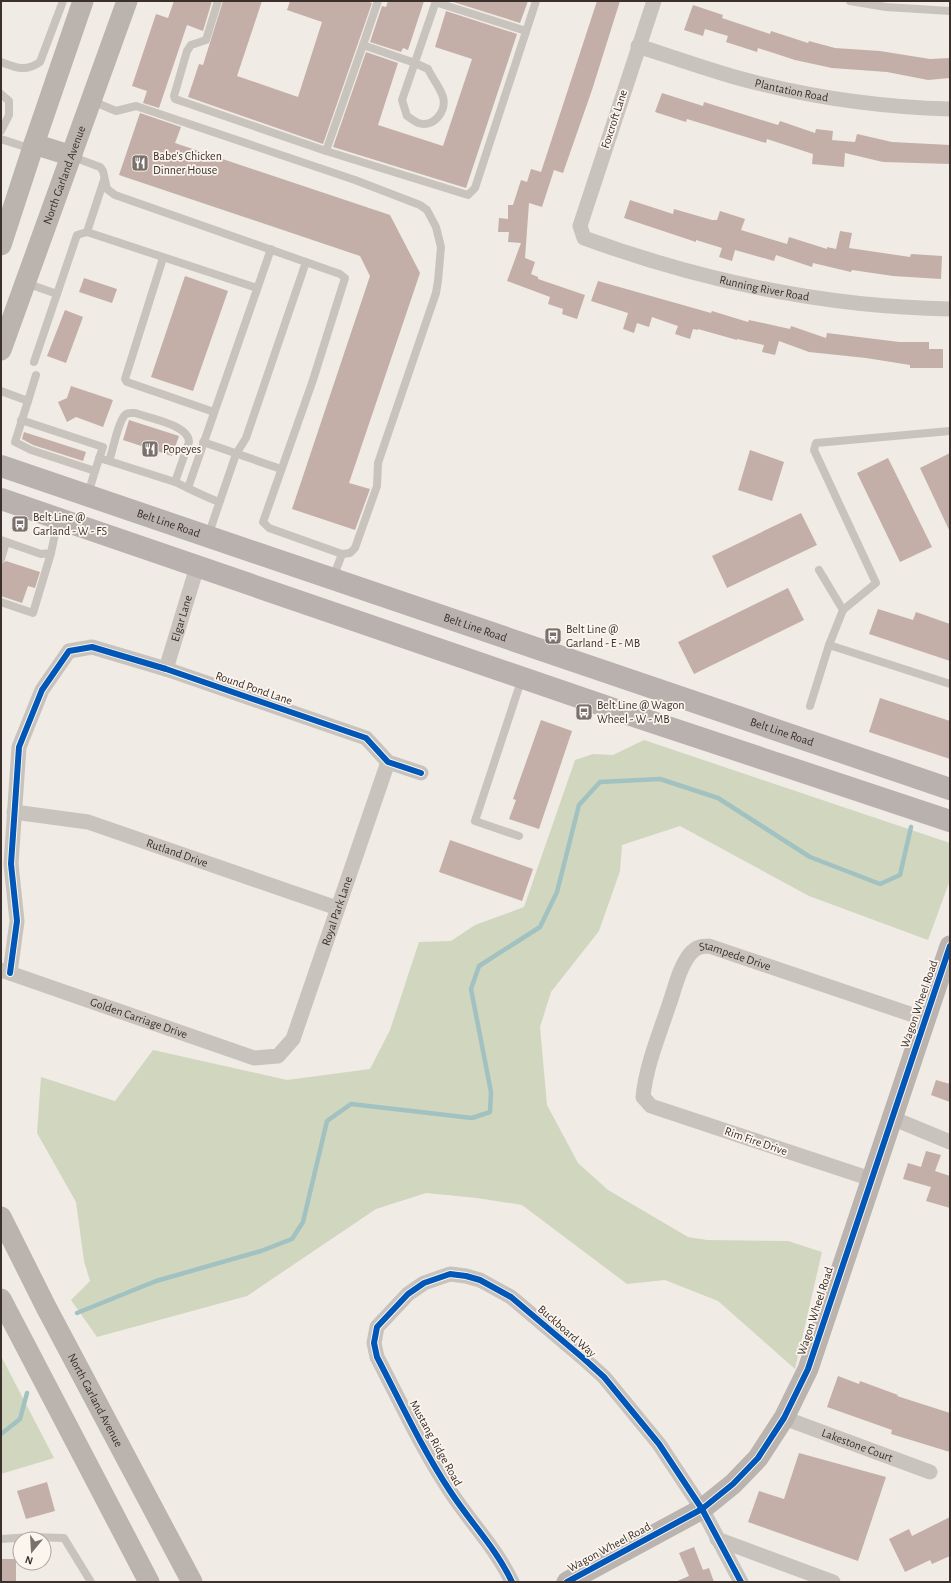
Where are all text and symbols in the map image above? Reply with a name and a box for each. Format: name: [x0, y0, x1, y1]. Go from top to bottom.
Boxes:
street label: Plantation Road: [754, 77, 829, 103]
street label: Foxcroft Lane: [599, 88, 629, 150]
street label: North Garland Avenue: [41, 124, 87, 226]
place label: Babe's Chicken Dinner House: [153, 150, 222, 176]
restaurant icon: Babe's Chicken Dinner House: [130, 153, 150, 173]
street label: Running River Road: [718, 273, 810, 303]
restaurant icon: Popeyes: [140, 439, 160, 459]
place label: Popeyes: [163, 443, 201, 456]
street label: Belt Line Road: [135, 507, 202, 539]
place label: Belt Line @ Garland - W - FS: [33, 511, 107, 537]
bus stop icon: Belt Line @ Garland - W - FS: [10, 514, 30, 534]
street label: Elgar Lane: [169, 594, 194, 643]
street label: Belt Line Road: [442, 611, 509, 644]
place label: Belt Line @ Garland - E - MB: [566, 623, 640, 649]
bus stop icon: Belt Line @ Garland - E - MB: [543, 626, 563, 646]
street label: Round Pond Lane: [214, 669, 294, 707]
place label: Belt Line @ Wagon Wheel - W - MB: [597, 699, 685, 725]
bus stop icon: Belt Line @ Wagon Wheel - W - MB: [574, 702, 594, 722]
street label: Belt Line Road: [749, 715, 815, 748]
street label: Rutland Drive: [145, 837, 209, 869]
street label: Royal Park Lane: [320, 875, 354, 947]
street label: Stampede Drive: [698, 940, 772, 972]
street label: Wagon Wheel Road: [898, 958, 940, 1050]
street label: Golden Carriage Drive: [89, 996, 189, 1040]
street label: Rim Fire Drive: [723, 1125, 789, 1157]
street label: Wagon Wheel Road: [795, 1265, 835, 1357]
street label: Buckboard Way: [535, 1303, 598, 1360]
street label: North Garland Avenue: [66, 1351, 125, 1449]
street label: Mustang Ridge Road: [407, 1398, 465, 1488]
street label: Lakestone Court: [820, 1426, 894, 1464]
street label: Wagon Wheel Road: [566, 1520, 652, 1574]
north arrow: [12, 1531, 52, 1571]
text: N: [24, 1554, 34, 1566]

